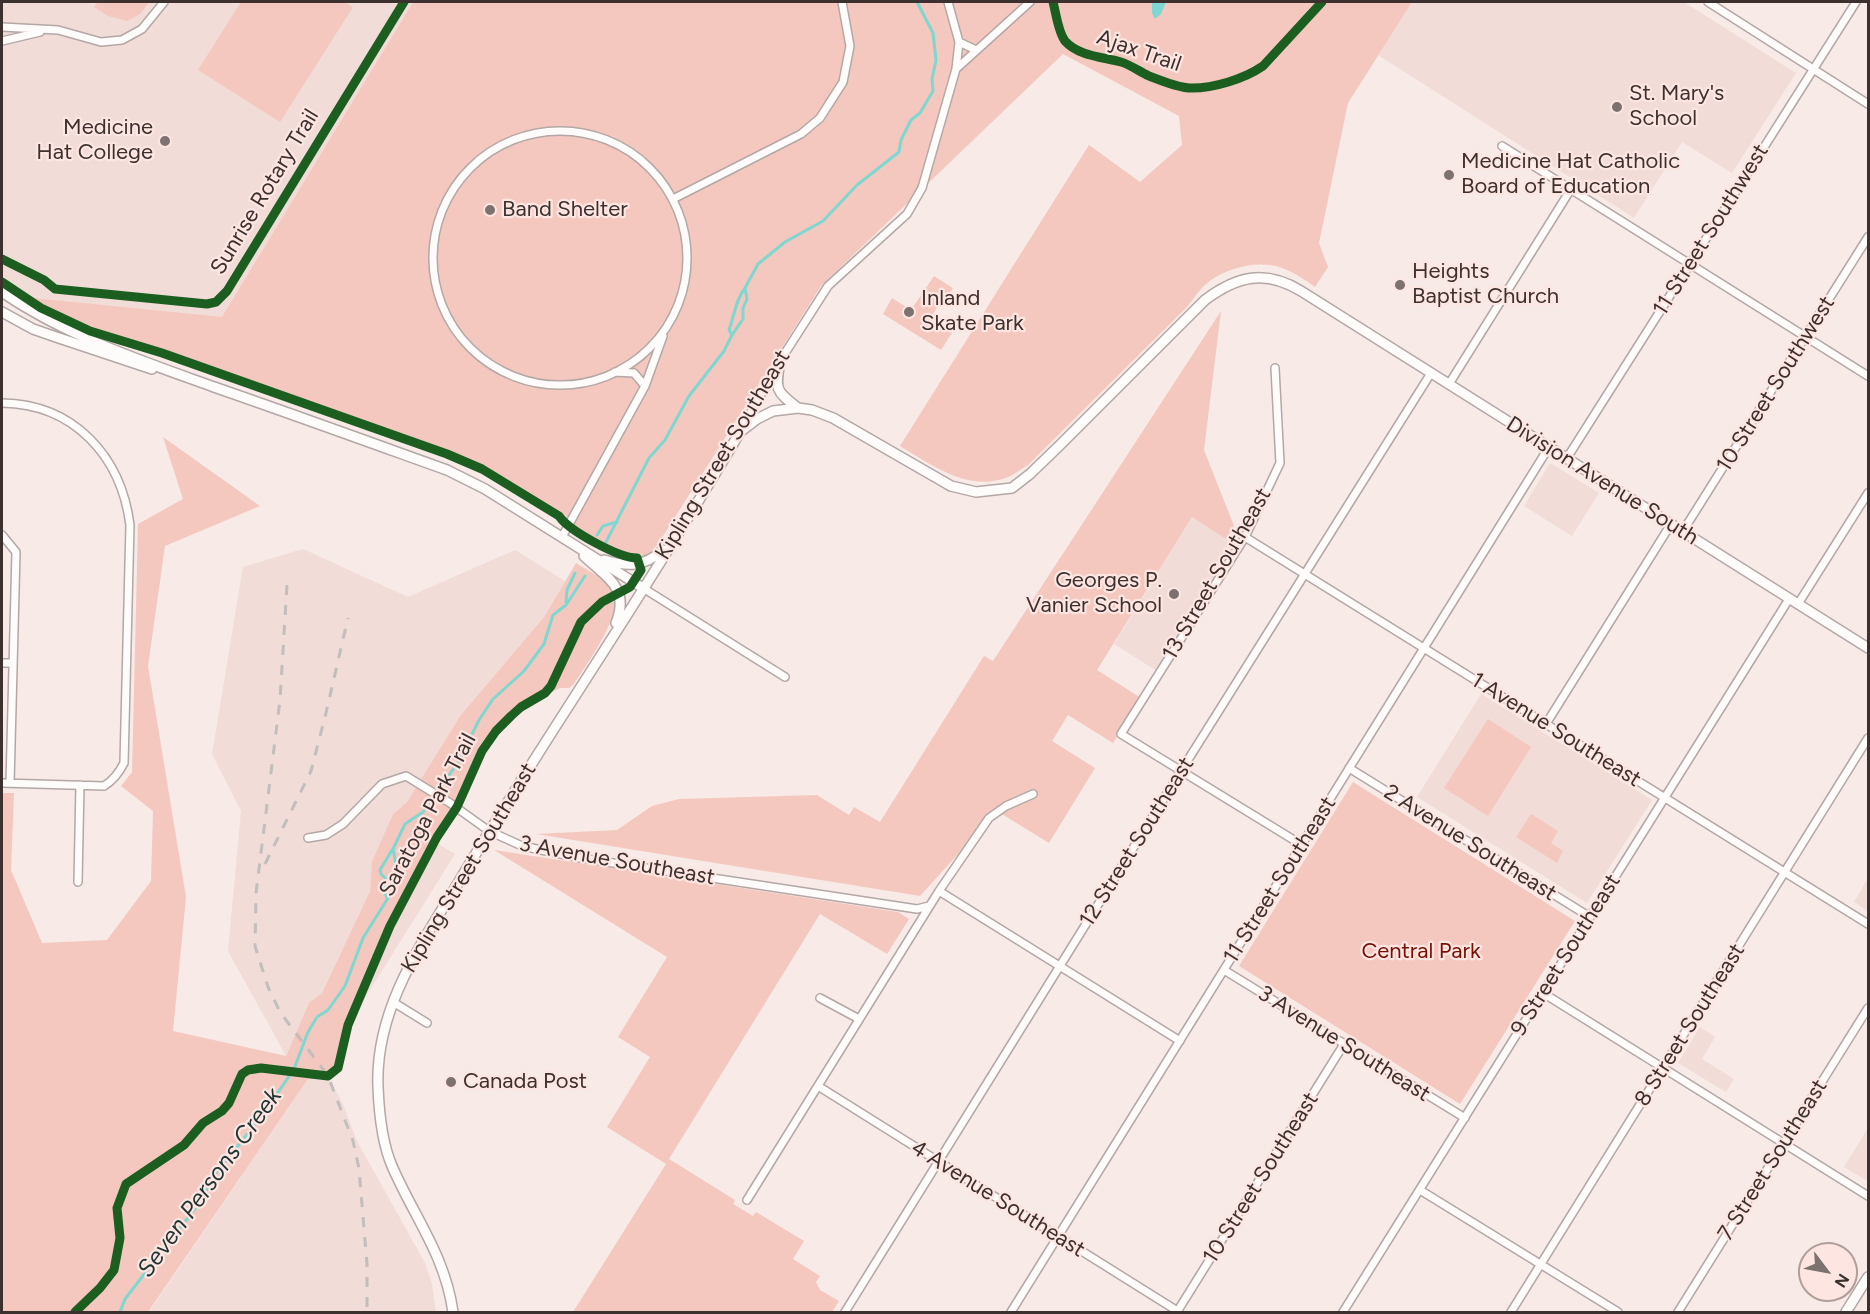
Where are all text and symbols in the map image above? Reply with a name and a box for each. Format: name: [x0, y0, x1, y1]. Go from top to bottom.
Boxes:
street label: Ajax Trail: [1093, 24, 1185, 78]
place label: St. Mary's School: [1629, 81, 1724, 132]
marker: St. Mary's School: [1610, 100, 1624, 114]
street label: Sunrise Rotary Trail: [205, 104, 325, 280]
place label: Medicine Hat College: [36, 115, 153, 166]
marker: Medicine Hat College: [158, 134, 172, 148]
street label: 11 Street Southwest: [1648, 139, 1774, 321]
place label: Medicine Hat Catholic Board of Education: [1461, 149, 1680, 200]
marker: Medicine Hat Catholic Board of Education: [1442, 168, 1456, 182]
place label: Band Shelter: [502, 197, 628, 223]
marker: Band Shelter: [483, 203, 497, 217]
place label: Heights Baptist Church: [1412, 259, 1559, 310]
marker: Heights Baptist Church: [1393, 278, 1407, 292]
place label: Inland Skate Park: [921, 286, 1024, 338]
street label: 10 Street Southwest: [1711, 291, 1841, 477]
marker: Inland Skate Park: [902, 305, 916, 319]
street label: Kipling Street Southeast: [650, 345, 796, 565]
street label: Division Avenue South: [1501, 411, 1703, 551]
street label: 13 Street Southeast: [1157, 483, 1277, 665]
place label: Georges P. Vanier School: [1026, 568, 1162, 620]
marker: Georges P. Vanier School: [1167, 587, 1181, 601]
street label: 1 Avenue Southeast: [1466, 667, 1646, 793]
street label: Saratoga Park Trail: [374, 729, 482, 901]
street label: 12 Street Southeast: [1074, 752, 1200, 932]
street label: Kipling Street Southeast: [396, 758, 542, 978]
street label: 2 Avenue Southeast: [1379, 779, 1561, 907]
street label: 11 Street Southeast: [1218, 792, 1342, 968]
street label: 3 Avenue Southeast: [517, 831, 717, 891]
street label: 9 Street Southeast: [1506, 869, 1626, 1041]
park label: Central Park: [1361, 939, 1481, 965]
street label: 8 Street Southeast: [1629, 939, 1751, 1111]
street label: 3 Avenue Southeast: [1253, 980, 1435, 1108]
place label: Canada Post: [463, 1069, 587, 1095]
street label: 7 Street Southeast: [1713, 1074, 1833, 1246]
marker: Canada Post: [444, 1075, 458, 1089]
water label: Seven Persons Creek: [132, 1083, 288, 1283]
street label: 10 Street Southeast: [1198, 1088, 1324, 1268]
street label: 4 Avenue Southeast: [906, 1135, 1090, 1263]
north arrow: [1798, 1242, 1858, 1302]
text: N: [1831, 1270, 1853, 1291]

